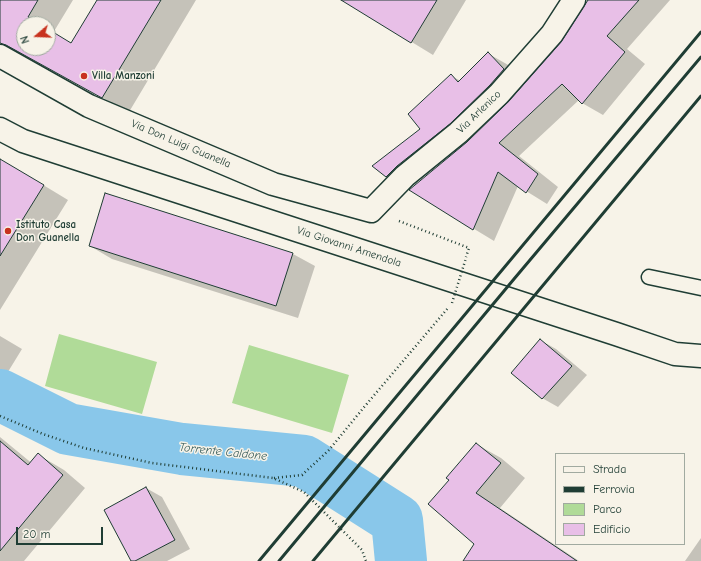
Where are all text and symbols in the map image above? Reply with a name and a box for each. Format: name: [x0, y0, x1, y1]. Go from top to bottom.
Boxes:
north arrow: [16, 16, 56, 56]
text: N: [18, 34, 32, 45]
place label: Villa Manzoni: [92, 69, 155, 83]
marker: Villa Manzoni: [79, 71, 89, 81]
street label: Via Arlenico: [454, 88, 504, 136]
street label: Via Don Luigi Guanella: [129, 117, 233, 171]
place label: Istituto Casa Don Guanella: [16, 218, 80, 244]
street label: Via Giovanni Amendola: [295, 224, 403, 270]
marker: Istituto Casa Don Guanella: [3, 226, 13, 236]
water label: Torrente Caldone: [178, 440, 268, 464]
legend: [555, 453, 685, 545]
text: Strada: [593, 462, 626, 476]
text: Ferrovia: [593, 482, 635, 496]
text: Parco: [593, 502, 622, 516]
scale bar: [18, 519, 105, 545]
text: Edificio: [593, 522, 630, 536]
text: 20 m: [23, 527, 51, 541]

